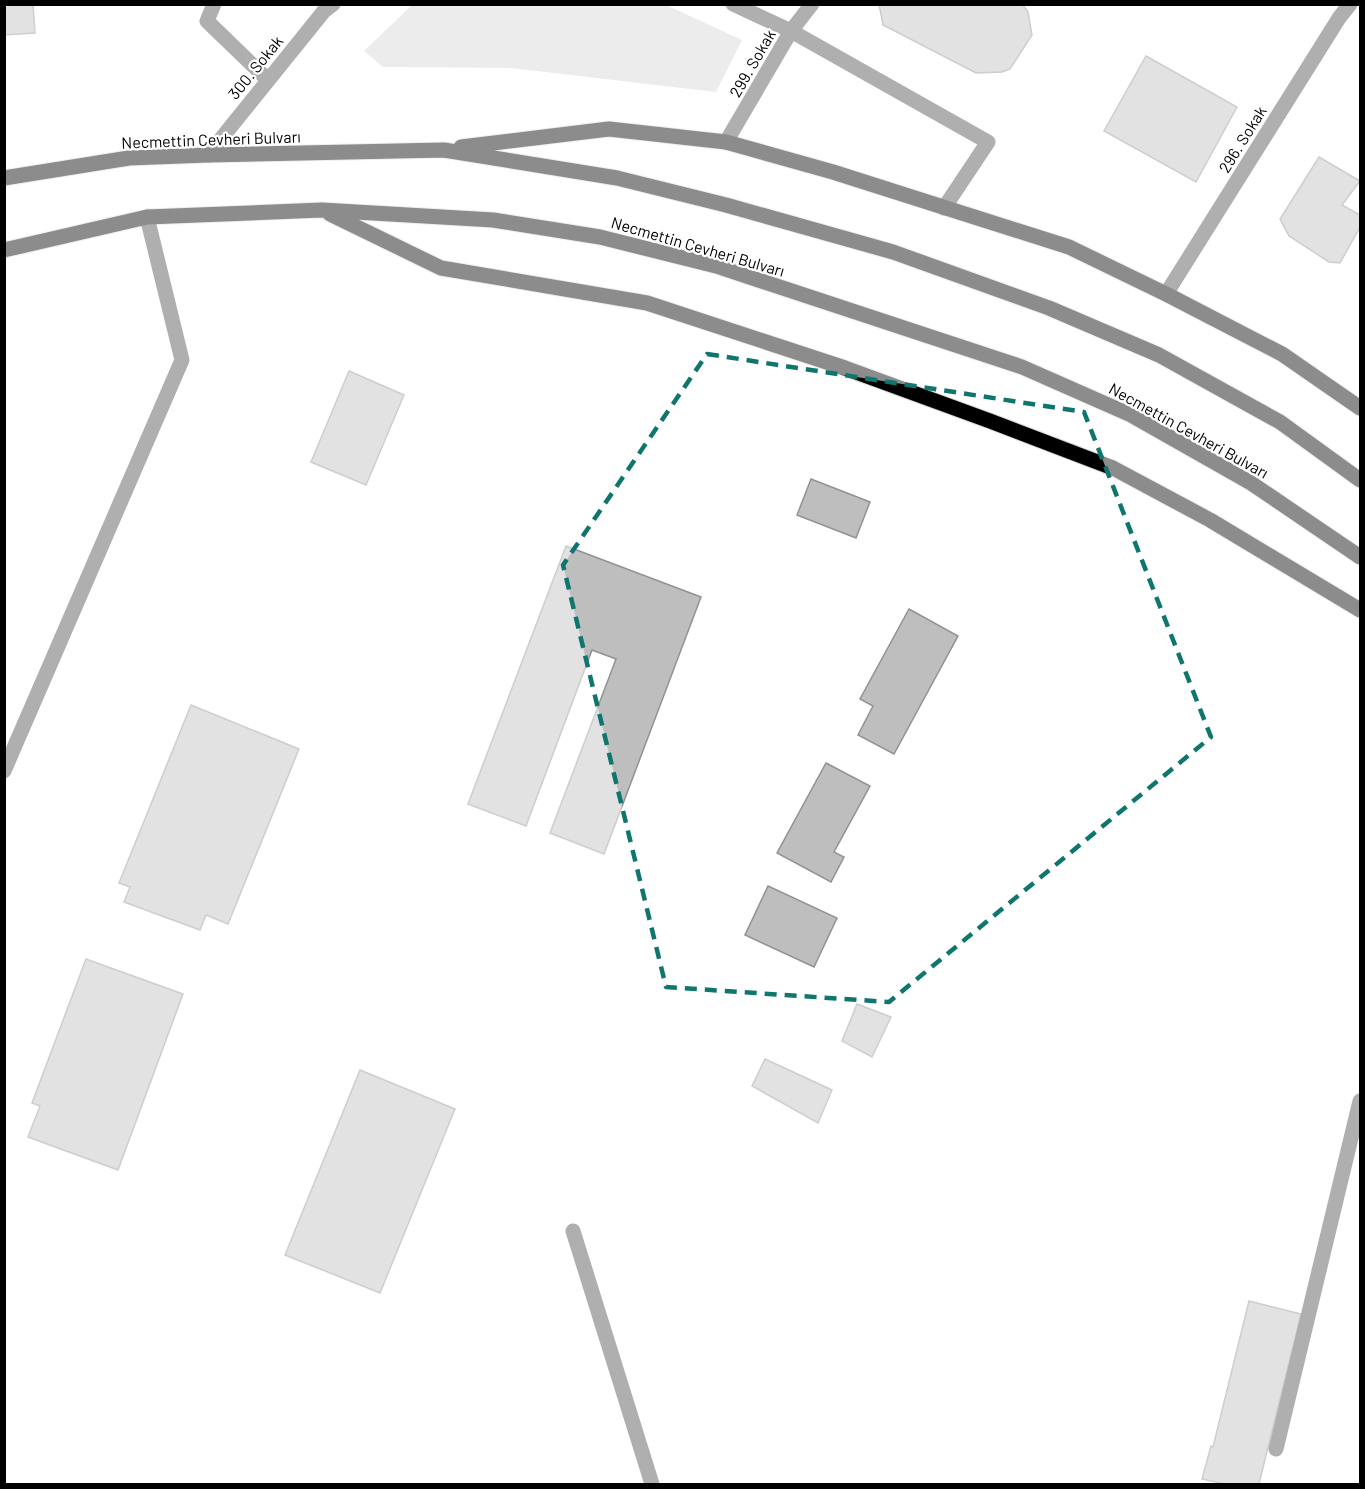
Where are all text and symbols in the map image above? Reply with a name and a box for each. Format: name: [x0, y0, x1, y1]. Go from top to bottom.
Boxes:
street label: 299. Sokak: [725, 26, 779, 100]
street label: 300. Sokak: [224, 31, 286, 103]
street label: 296. Sokak: [1214, 102, 1270, 176]
street label: Necmettin Cevheri Bulvarı: [121, 126, 301, 152]
street label: Necmettin Cevheri Bulvarı: [609, 212, 787, 280]
street label: Necmettin Cevheri Bulvarı: [1106, 378, 1272, 482]

